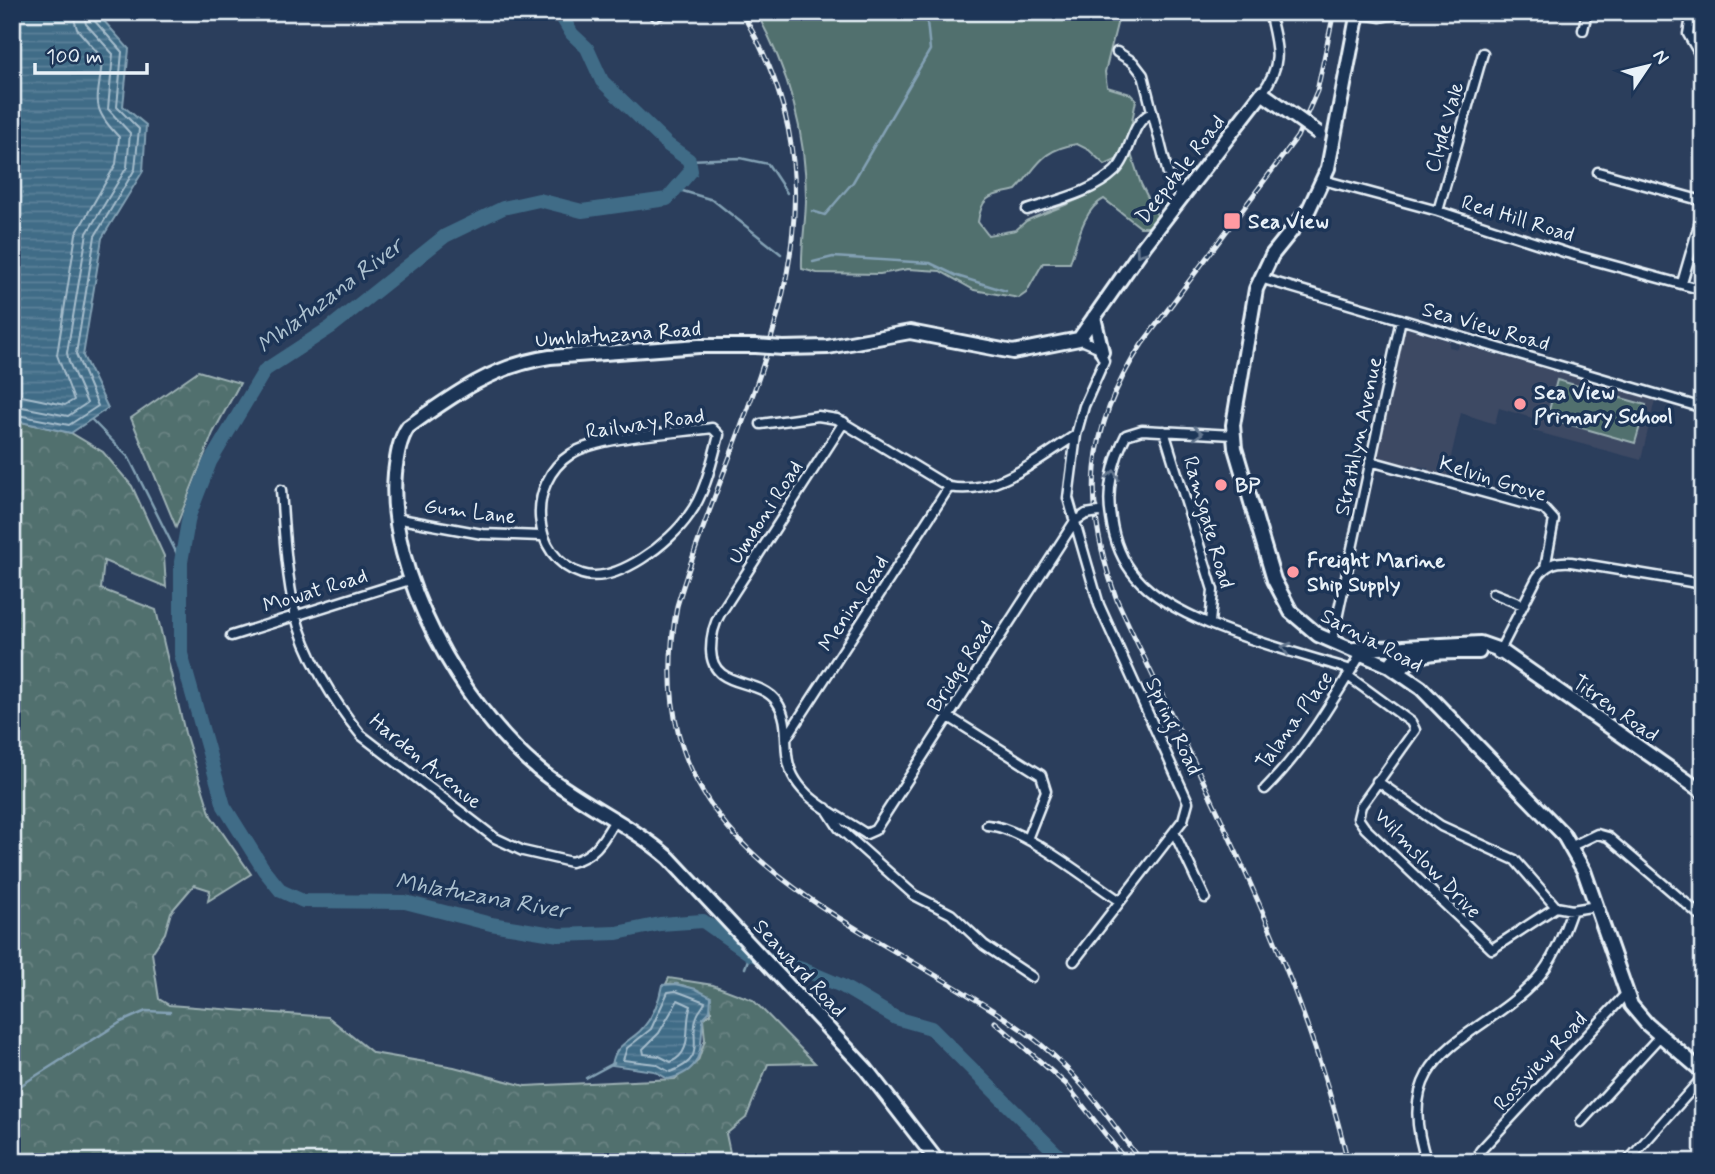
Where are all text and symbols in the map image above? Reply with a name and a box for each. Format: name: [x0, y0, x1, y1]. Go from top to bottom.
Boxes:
scale bar: [35, 32, 147, 76]
north arrow: [1614, 32, 1684, 102]
text: 100 m: [46, 43, 102, 71]
text: N: [1647, 45, 1675, 69]
street label: Clyde Vale: [1419, 79, 1471, 176]
street label: Deepdale Road: [1129, 109, 1232, 230]
street label: Red Hill Road: [1458, 189, 1578, 249]
place label: Sea View: [1248, 208, 1329, 236]
marker: Sea View: [1222, 211, 1242, 231]
water label: Mhlatuzana River: [251, 230, 412, 361]
one-way arrow: [1135, 244, 1148, 257]
street label: Sea View Road: [1419, 295, 1553, 359]
street label: Umhlatuzana Road: [534, 315, 702, 355]
street label: Strathlyn Avenue: [1328, 354, 1389, 518]
place label: Sea View Primary School: [1534, 379, 1673, 431]
marker: Sea View Primary School: [1512, 396, 1528, 412]
street label: Railway Road: [584, 402, 706, 446]
one-way arrow: [1193, 425, 1204, 440]
street label: Kelvin Grove: [1436, 449, 1550, 509]
street label: Ramsgate Road: [1176, 453, 1240, 592]
street label: Umdoni Road: [722, 455, 810, 570]
one-way arrow: [1104, 469, 1119, 481]
place label: BP: [1235, 472, 1261, 500]
marker: BP: [1213, 477, 1229, 493]
street label: Gum Lane: [422, 492, 518, 532]
place label: Freight Marine Ship Supply: [1307, 547, 1445, 599]
street label: Menin Road: [812, 550, 895, 657]
street label: Mowat Road: [260, 562, 371, 620]
marker: Freight Marine Ship Supply: [1285, 564, 1301, 580]
street label: Sarnia Road: [1315, 602, 1428, 680]
street label: Bridge Road: [921, 615, 1001, 718]
one-way arrow: [1280, 642, 1292, 657]
street label: Talana Place: [1250, 666, 1340, 776]
street label: Titren Road: [1566, 669, 1664, 749]
street label: Spring Road: [1136, 673, 1208, 781]
street label: Harden Avenue: [363, 708, 488, 816]
street label: Wilmslow Drive: [1367, 802, 1487, 925]
water label: Mhlatuzana River: [393, 867, 574, 928]
street label: Seaward Road: [746, 913, 852, 1024]
street label: Rossview Road: [1488, 1006, 1594, 1117]

